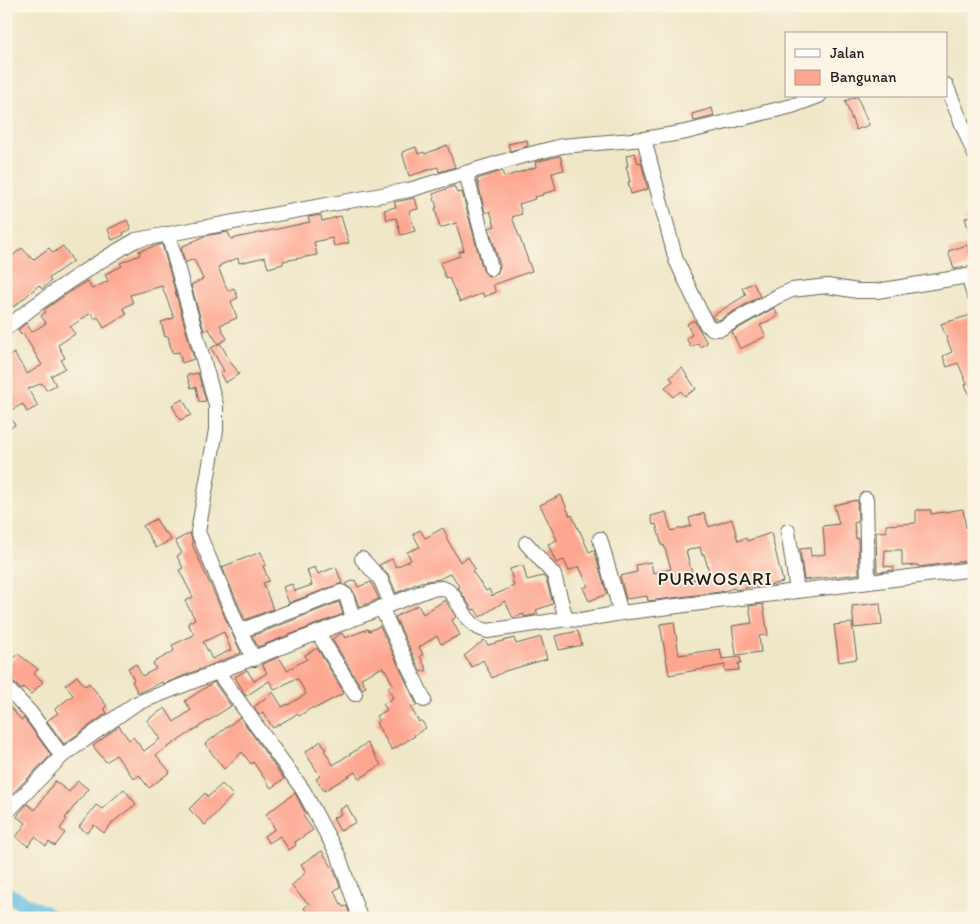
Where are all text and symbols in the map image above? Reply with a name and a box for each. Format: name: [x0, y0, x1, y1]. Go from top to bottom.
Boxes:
legend: [785, 32, 948, 98]
text: Jalan: [830, 44, 864, 62]
text: Bangunan: [830, 68, 897, 86]
district label: PURWOSARI: [657, 567, 773, 590]

